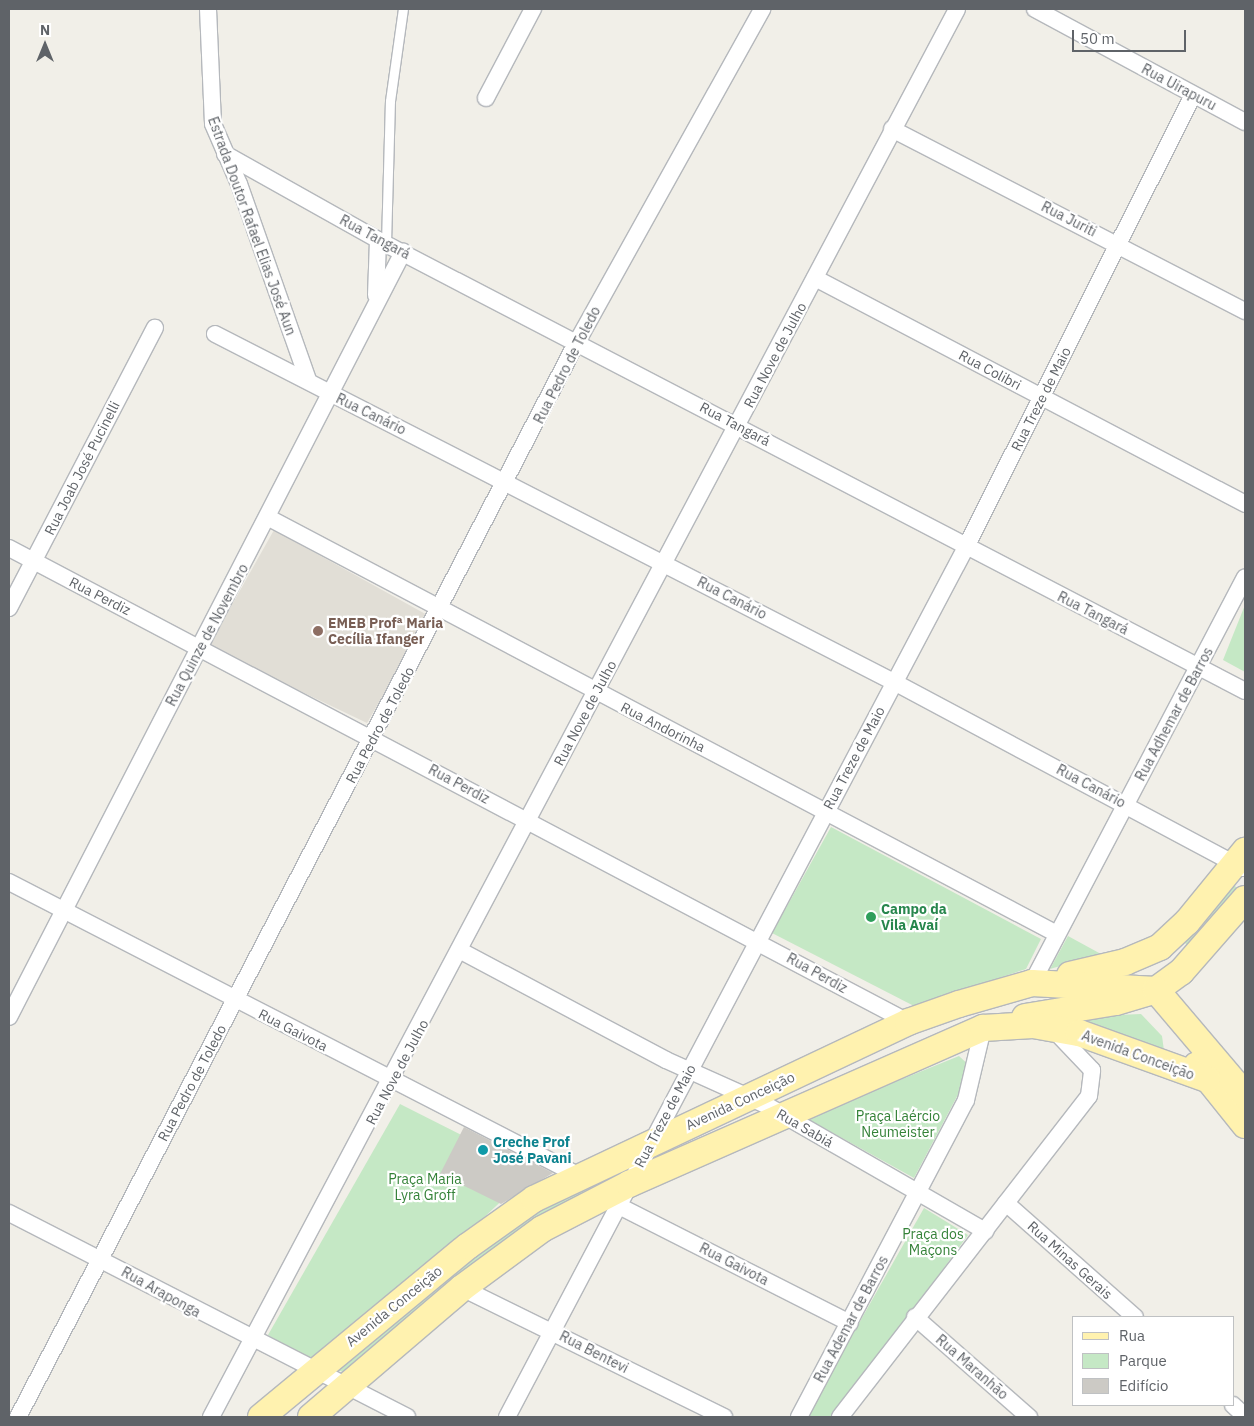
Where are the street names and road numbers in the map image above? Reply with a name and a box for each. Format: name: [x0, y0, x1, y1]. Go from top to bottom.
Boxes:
street label: Rua Uirapuru: [1139, 60, 1219, 114]
street label: Estrada Doutor Rafael Elias José Aun: [205, 114, 299, 338]
street label: Rua Juriti: [1039, 198, 1099, 240]
street label: Rua Tangará: [337, 211, 413, 263]
street label: Rua Nove de Julho: [740, 299, 810, 411]
street label: Rua Pedro de Toledo: [530, 304, 604, 426]
street label: Rua Treze de Maio: [1008, 344, 1074, 454]
street label: Rua Colibri: [956, 347, 1024, 393]
street label: Rua Canário: [333, 390, 409, 438]
street label: Rua Joab José Pucinelli: [41, 398, 123, 538]
street label: Rua Tangará: [697, 398, 773, 450]
street label: Rua Quinze de Novembro: [162, 561, 252, 709]
street label: Rua Perdiz: [66, 573, 134, 619]
street label: Rua Canário: [694, 573, 770, 623]
street label: Rua Tangará: [1055, 588, 1131, 638]
street label: Rua Adhemar de Barros: [1132, 644, 1216, 784]
street label: Rua Nove de Julho: [550, 657, 620, 769]
street label: Rua Pedro de Toledo: [342, 664, 418, 786]
street label: Rua Andorinha: [618, 698, 708, 756]
street label: Rua Treze de Maio: [820, 704, 888, 812]
street label: Rua Perdiz: [426, 761, 492, 807]
street label: Rua Canário: [1054, 761, 1128, 811]
street label: Rua Perdiz: [784, 949, 850, 997]
street label: Rua Gaivota: [256, 1005, 330, 1055]
street label: Rua Nove de Julho: [362, 1016, 432, 1128]
street label: Rua Pedro de Toledo: [154, 1022, 230, 1144]
street label: Avenida Conceição: [1079, 1027, 1197, 1083]
street label: Rua Treze de Maio: [631, 1062, 699, 1170]
street label: Avenida Conceição: [683, 1068, 797, 1134]
street label: Rua Sabiá: [774, 1105, 836, 1151]
street label: Rua Minas Gerais: [1024, 1217, 1116, 1303]
street label: Rua Gaivota: [697, 1239, 771, 1289]
street label: Rua Ademar de Barros: [810, 1253, 892, 1385]
street label: Avenida Conceição: [343, 1262, 445, 1350]
street label: Rua Araponga: [118, 1263, 204, 1321]
street label: Rua Bentevi: [557, 1327, 631, 1377]
street label: Rua Maranhão: [932, 1331, 1012, 1403]

